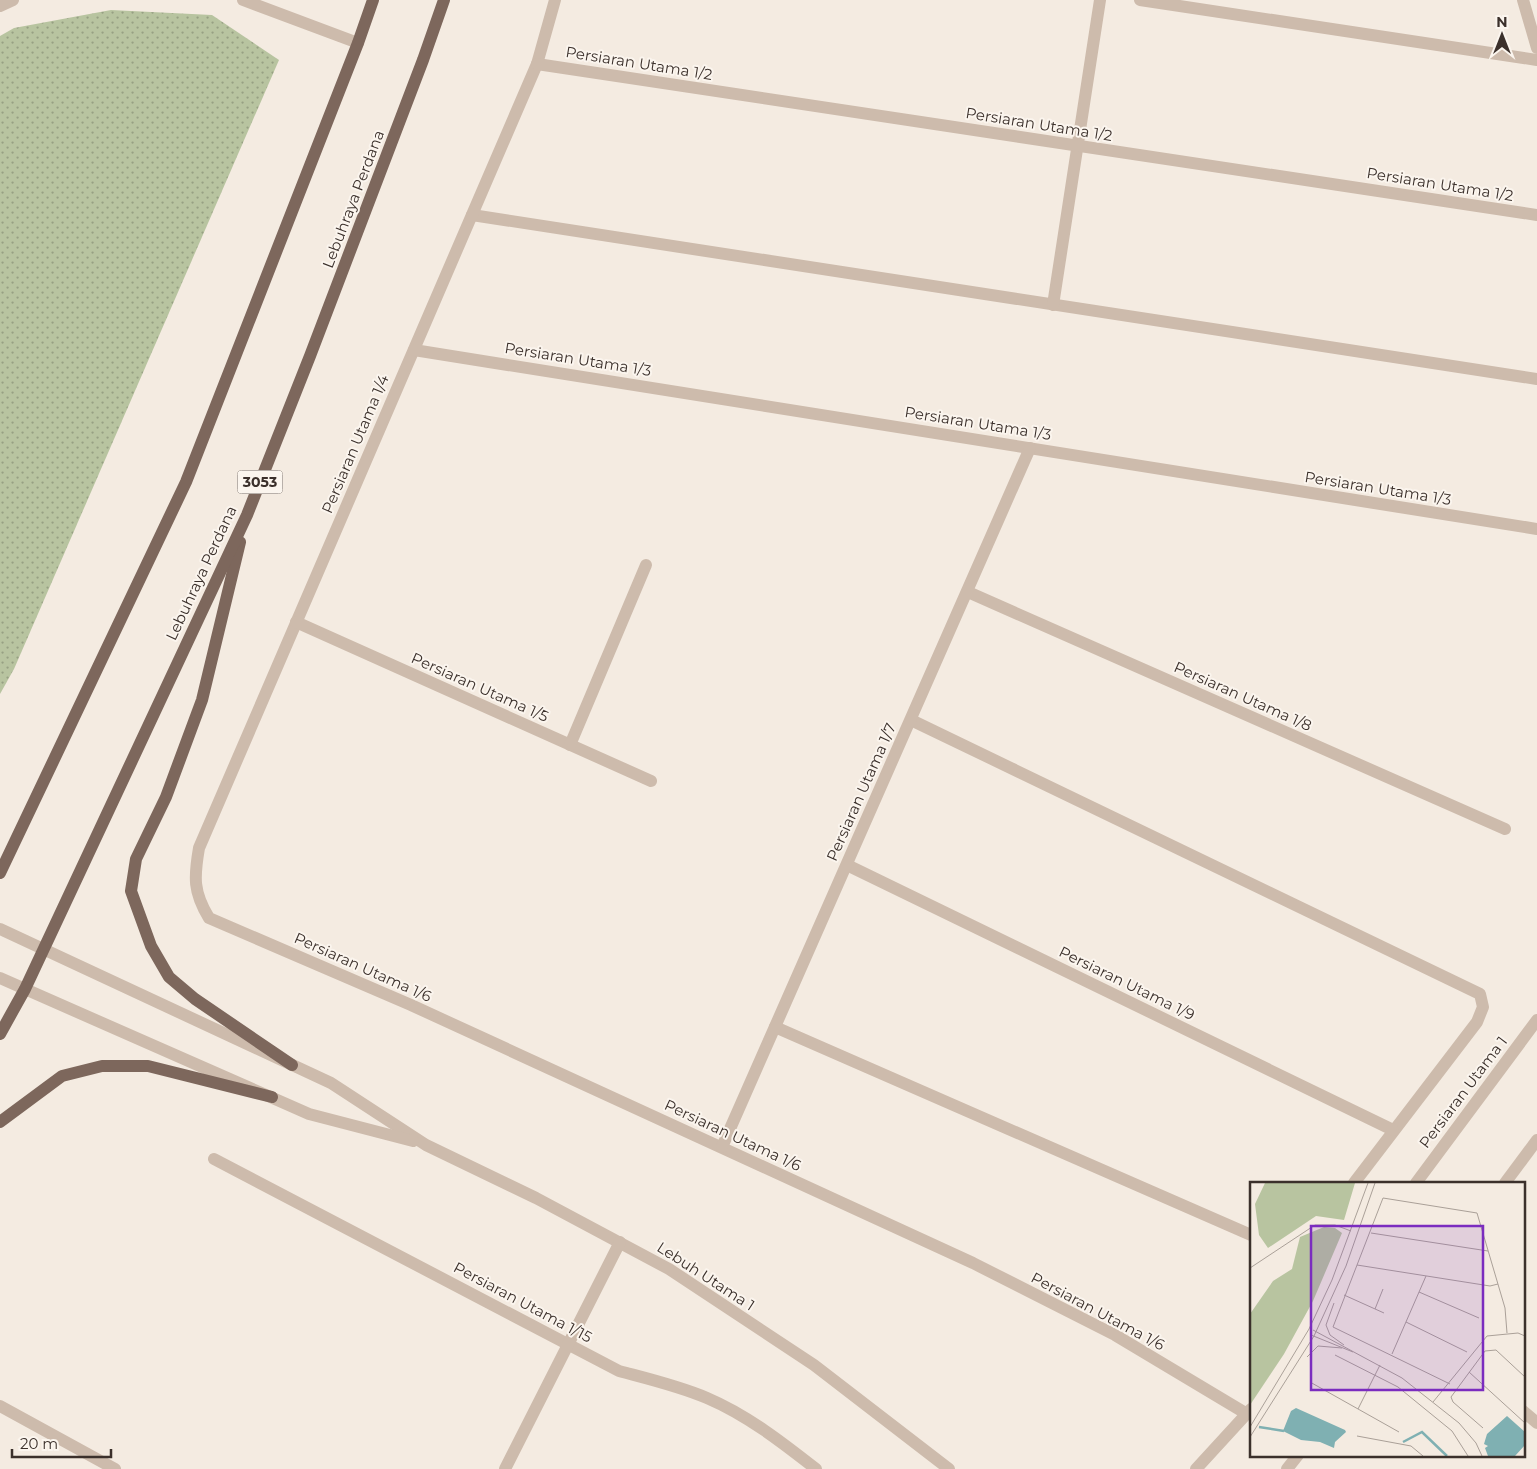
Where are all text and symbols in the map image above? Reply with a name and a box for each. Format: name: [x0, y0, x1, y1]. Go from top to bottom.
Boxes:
north arrow: [1477, 10, 1527, 60]
text: N: [1496, 13, 1508, 31]
street label: Persiaran Utama 1/2: [564, 42, 714, 84]
street label: Persiaran Utama 1/2: [964, 103, 1114, 145]
street label: Lebuhraya Perdana: [318, 127, 388, 271]
street label: Persiaran Utama 1/2: [1365, 163, 1515, 205]
street label: Persiaran Utama 1/3: [503, 338, 653, 380]
street label: Persiaran Utama 1/4: [317, 372, 393, 516]
street label: Persiaran Utama 1/3: [903, 402, 1053, 444]
street label: Persiaran Utama 1/3: [1303, 467, 1453, 509]
road number: 3053: [238, 471, 282, 494]
street label: Lebuhraya Perdana: [161, 503, 241, 643]
street label: Persiaran Utama 1/5: [408, 648, 552, 726]
street label: Persiaran Utama 1/8: [1171, 657, 1315, 735]
street label: Persiaran Utama 1/7: [822, 720, 900, 864]
street label: Persiaran Utama 1/6: [291, 928, 435, 1006]
street label: Persiaran Utama 1/9: [1056, 942, 1198, 1024]
street label: Persiaran Utama 1: [1415, 1032, 1511, 1152]
street label: Persiaran Utama 1/6: [662, 1095, 804, 1175]
inset map: [1250, 1182, 1524, 1456]
street label: Lebuh Utama 1: [654, 1237, 758, 1315]
street label: Persiaran Utama 1/15: [450, 1257, 596, 1347]
street label: Persiaran Utama 1/6: [1028, 1268, 1168, 1354]
scale bar: [12, 1426, 111, 1458]
text: 20 m: [20, 1434, 58, 1453]

